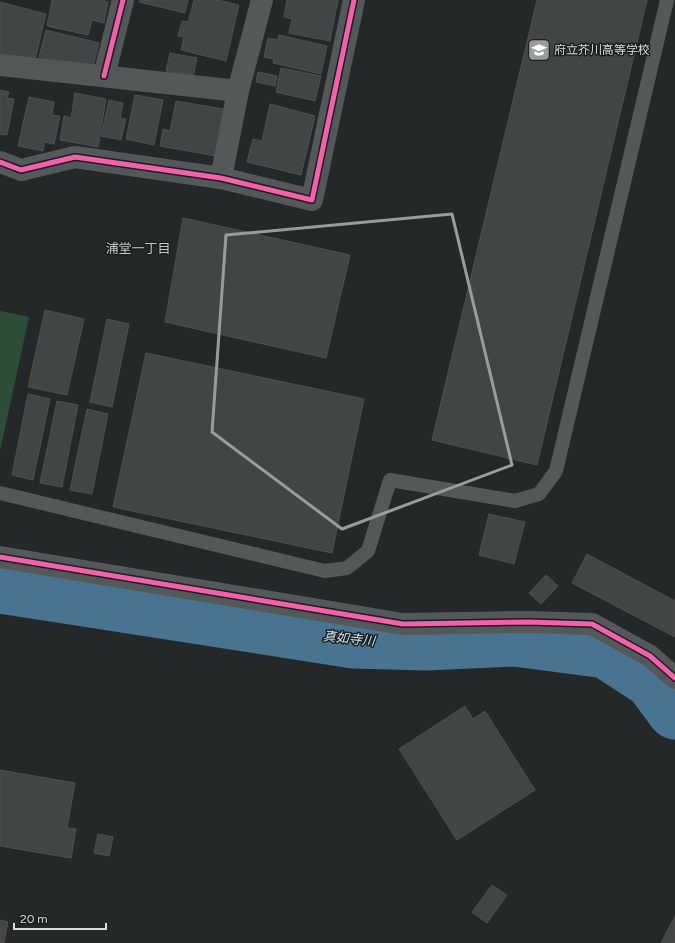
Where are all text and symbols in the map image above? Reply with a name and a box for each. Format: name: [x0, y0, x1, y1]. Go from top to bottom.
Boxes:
school or university icon: 府立芥川高等学校: [526, 37, 552, 63]
place label: 府立芥川高等学校: [554, 43, 650, 57]
district label: 浦堂一丁目: [105, 241, 171, 256]
water label: 真如寺川: [322, 628, 378, 649]
scale bar: [14, 905, 106, 931]
text: 20 m: [20, 912, 48, 926]

